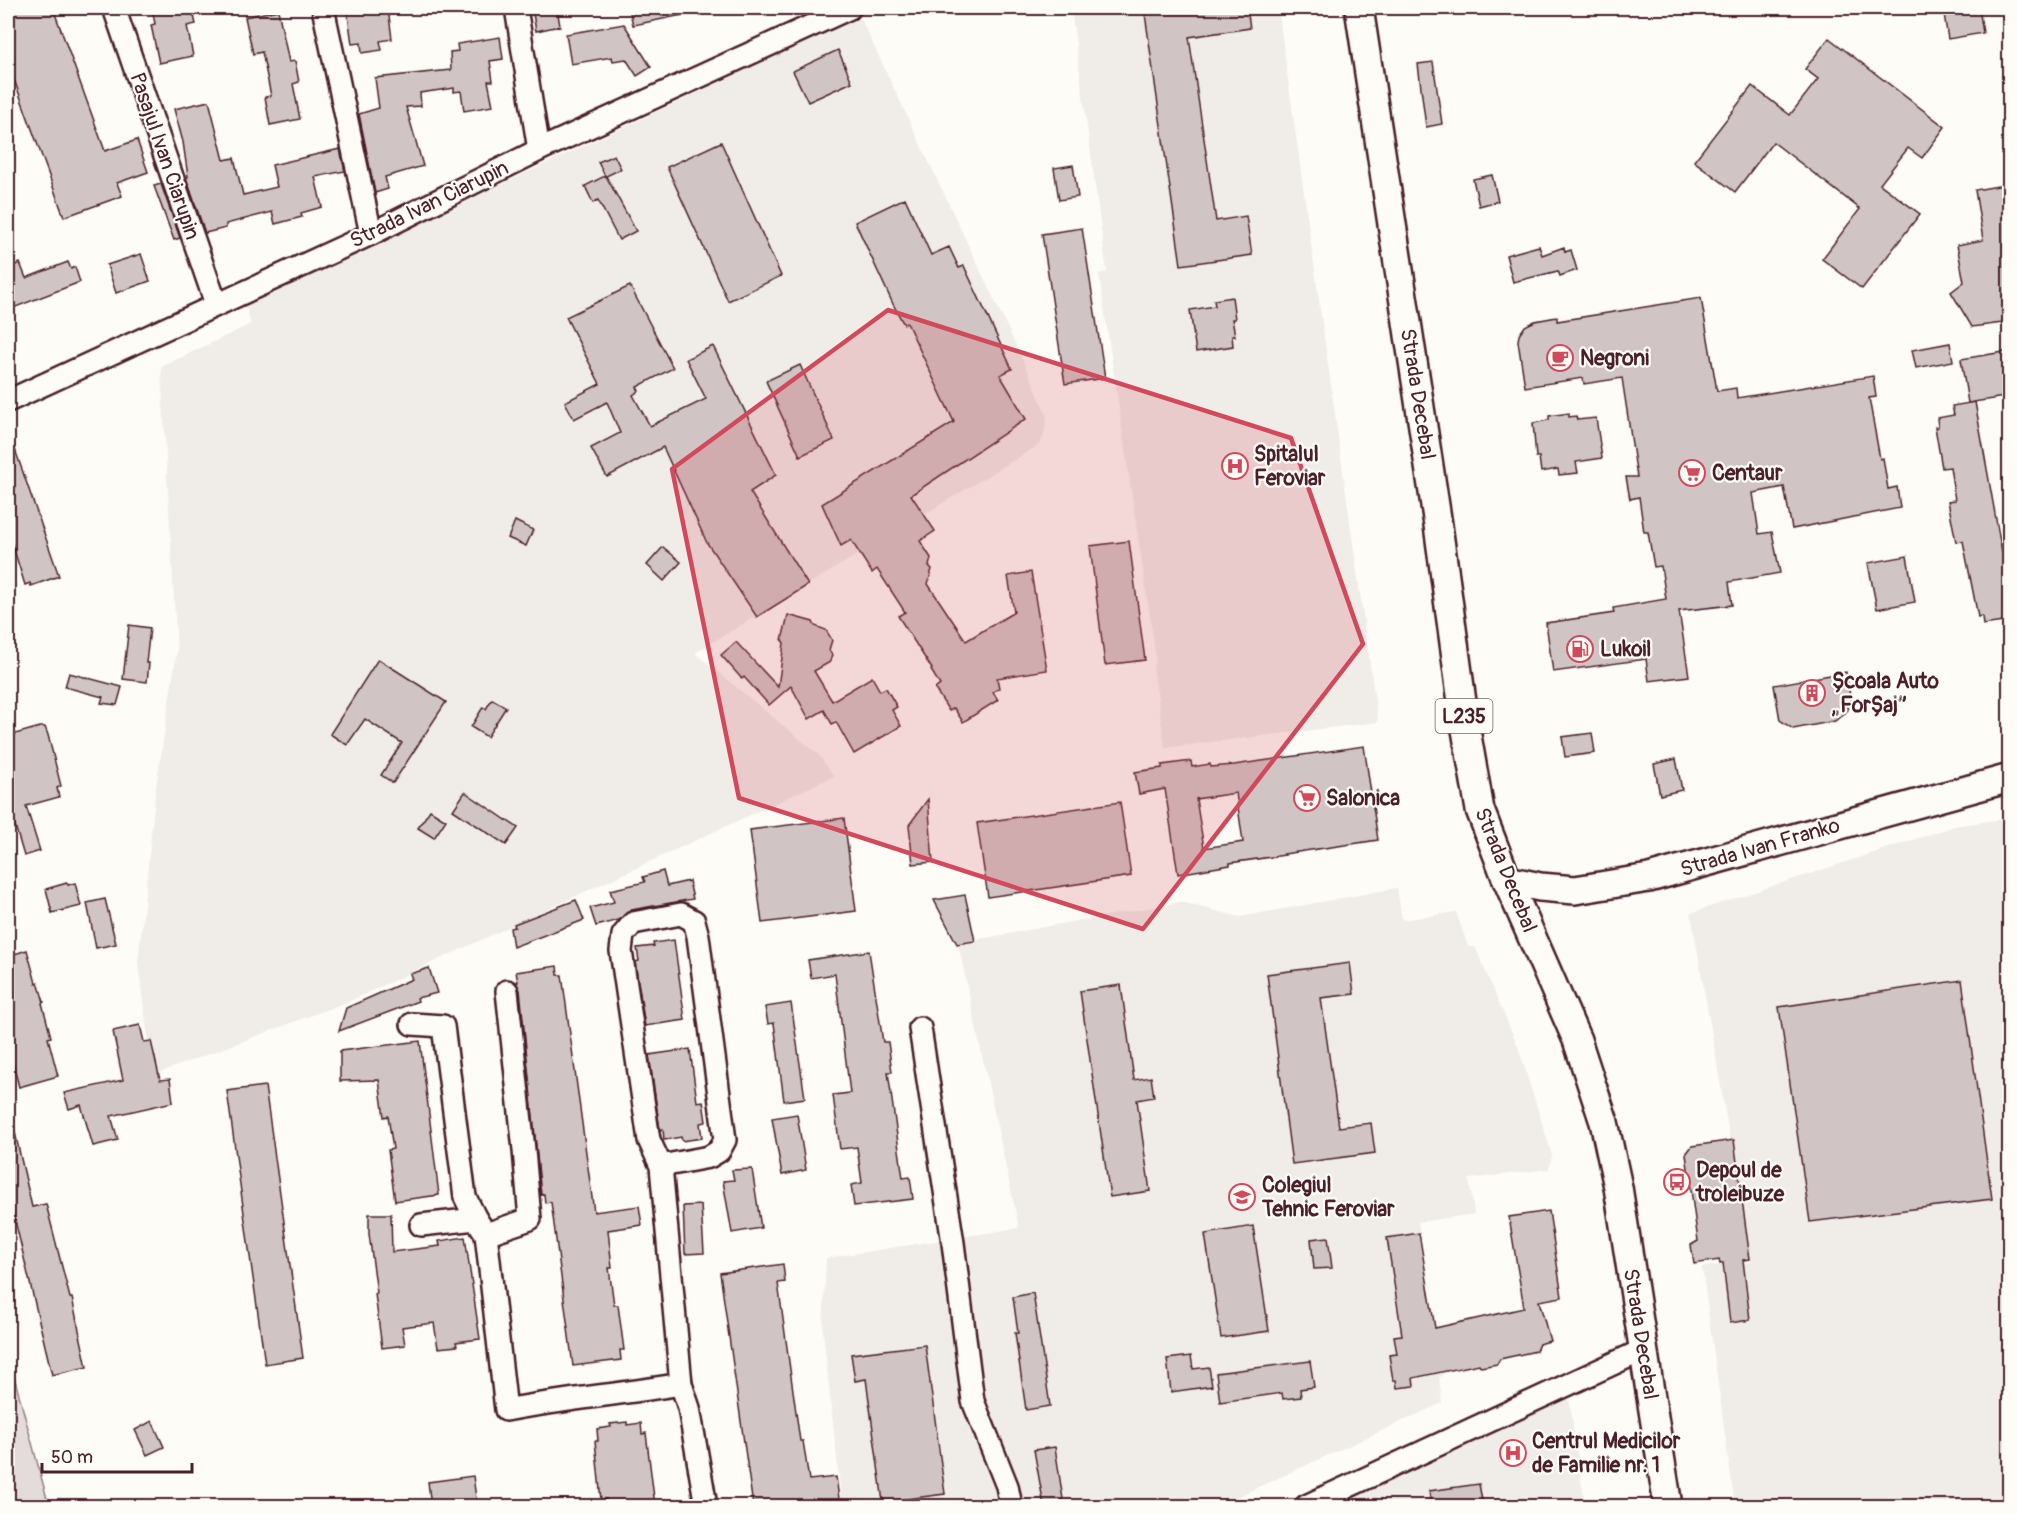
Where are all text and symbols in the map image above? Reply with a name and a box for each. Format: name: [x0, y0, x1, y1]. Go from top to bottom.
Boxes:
street label: Pasajul Ivan Ciarupin: [123, 69, 206, 243]
street label: Strada Ivan Ciarupin: [345, 154, 513, 255]
street label: Strada Decebal: [1394, 327, 1441, 461]
cafe icon: Negroni: [1545, 343, 1575, 373]
place label: Negroni: [1580, 345, 1649, 372]
place label: Spitalul Feroviar: [1254, 441, 1326, 492]
hospital icon: Spitalul Feroviar: [1220, 451, 1250, 481]
supermarket icon: Centaur: [1677, 458, 1707, 488]
place label: Centaur: [1712, 460, 1783, 487]
fuel station icon: Lukoil: [1565, 634, 1595, 664]
place label: Lukoil: [1600, 636, 1651, 663]
place label: Școala Auto „ForȘaj”: [1832, 668, 1939, 719]
building icon: Școala Auto „ForȘaj”: [1797, 678, 1827, 708]
road number: L235: [1436, 699, 1492, 733]
supermarket icon: Salonica: [1292, 783, 1322, 813]
place label: Salonica: [1326, 785, 1400, 812]
street label: Strada Decebal: [1468, 804, 1543, 937]
street label: Strada Ivan Franko: [1677, 812, 1843, 883]
place label: Depoul de troleibuze: [1695, 1157, 1785, 1208]
bus stop icon: Depoul de troleibuze: [1662, 1167, 1692, 1197]
place label: Colegiul Tehnic Feroviar: [1261, 1172, 1395, 1223]
school or university icon: Colegiul Tehnic Feroviar: [1227, 1182, 1257, 1212]
street label: Strada Decebal: [1617, 1267, 1664, 1401]
place label: Centrul Medicilor de Familie nr. 1: [1532, 1428, 1681, 1479]
scale bar: [42, 1436, 192, 1474]
hospital icon: Centrul Medicilor de Familie nr. 1: [1498, 1438, 1528, 1468]
text: 50 m: [51, 1446, 93, 1469]

